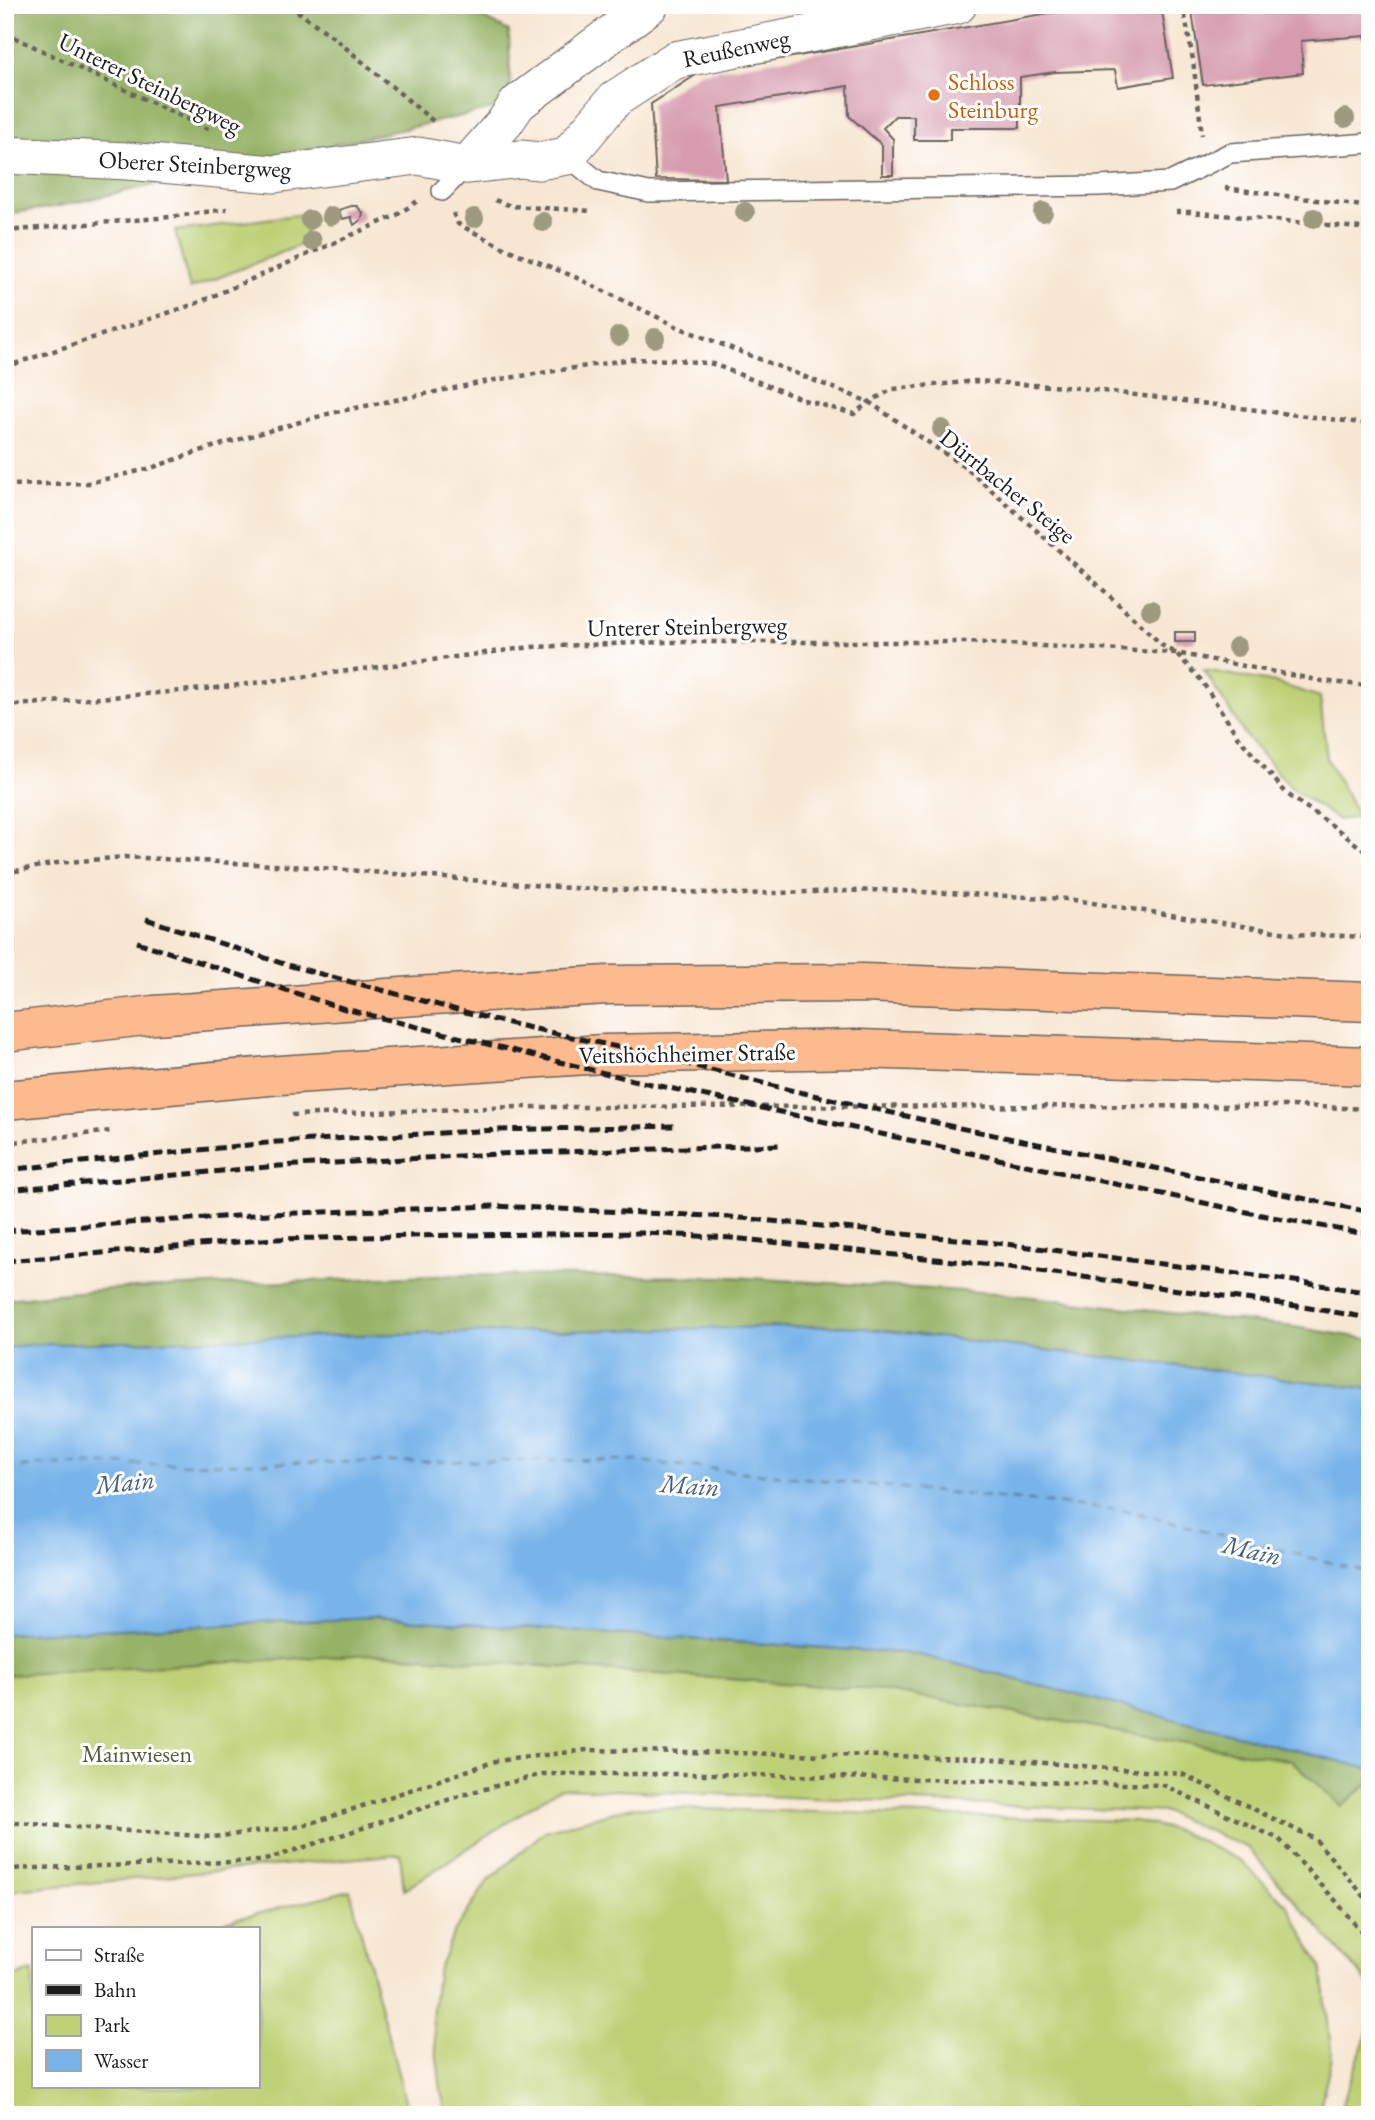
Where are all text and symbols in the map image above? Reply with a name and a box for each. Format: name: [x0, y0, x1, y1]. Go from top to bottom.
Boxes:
street label: Reußenweg: [680, 21, 793, 74]
street label: Unterer Steinbergweg: [53, 25, 247, 141]
place label: Schloss Steinburg: [948, 66, 1039, 125]
marker: Schloss Steinburg: [926, 87, 942, 103]
street label: Oberer Steinbergweg: [98, 143, 293, 185]
street label: Dürrbacher Steige: [934, 422, 1082, 550]
street label: Unterer Steinbergweg: [587, 609, 788, 643]
street label: Veitshöchheimer Straße: [578, 1036, 796, 1070]
water label: Main: [92, 1462, 156, 1502]
water label: Main: [657, 1466, 721, 1504]
water label: Main: [1217, 1526, 1285, 1573]
park label: Mainwiesen: [82, 1738, 192, 1769]
legend: [32, 1927, 259, 2088]
text: Straße: [94, 1941, 145, 1968]
text: Bahn: [94, 1976, 137, 2003]
text: Park: [94, 2011, 131, 2038]
text: Wasser: [94, 2047, 148, 2074]

